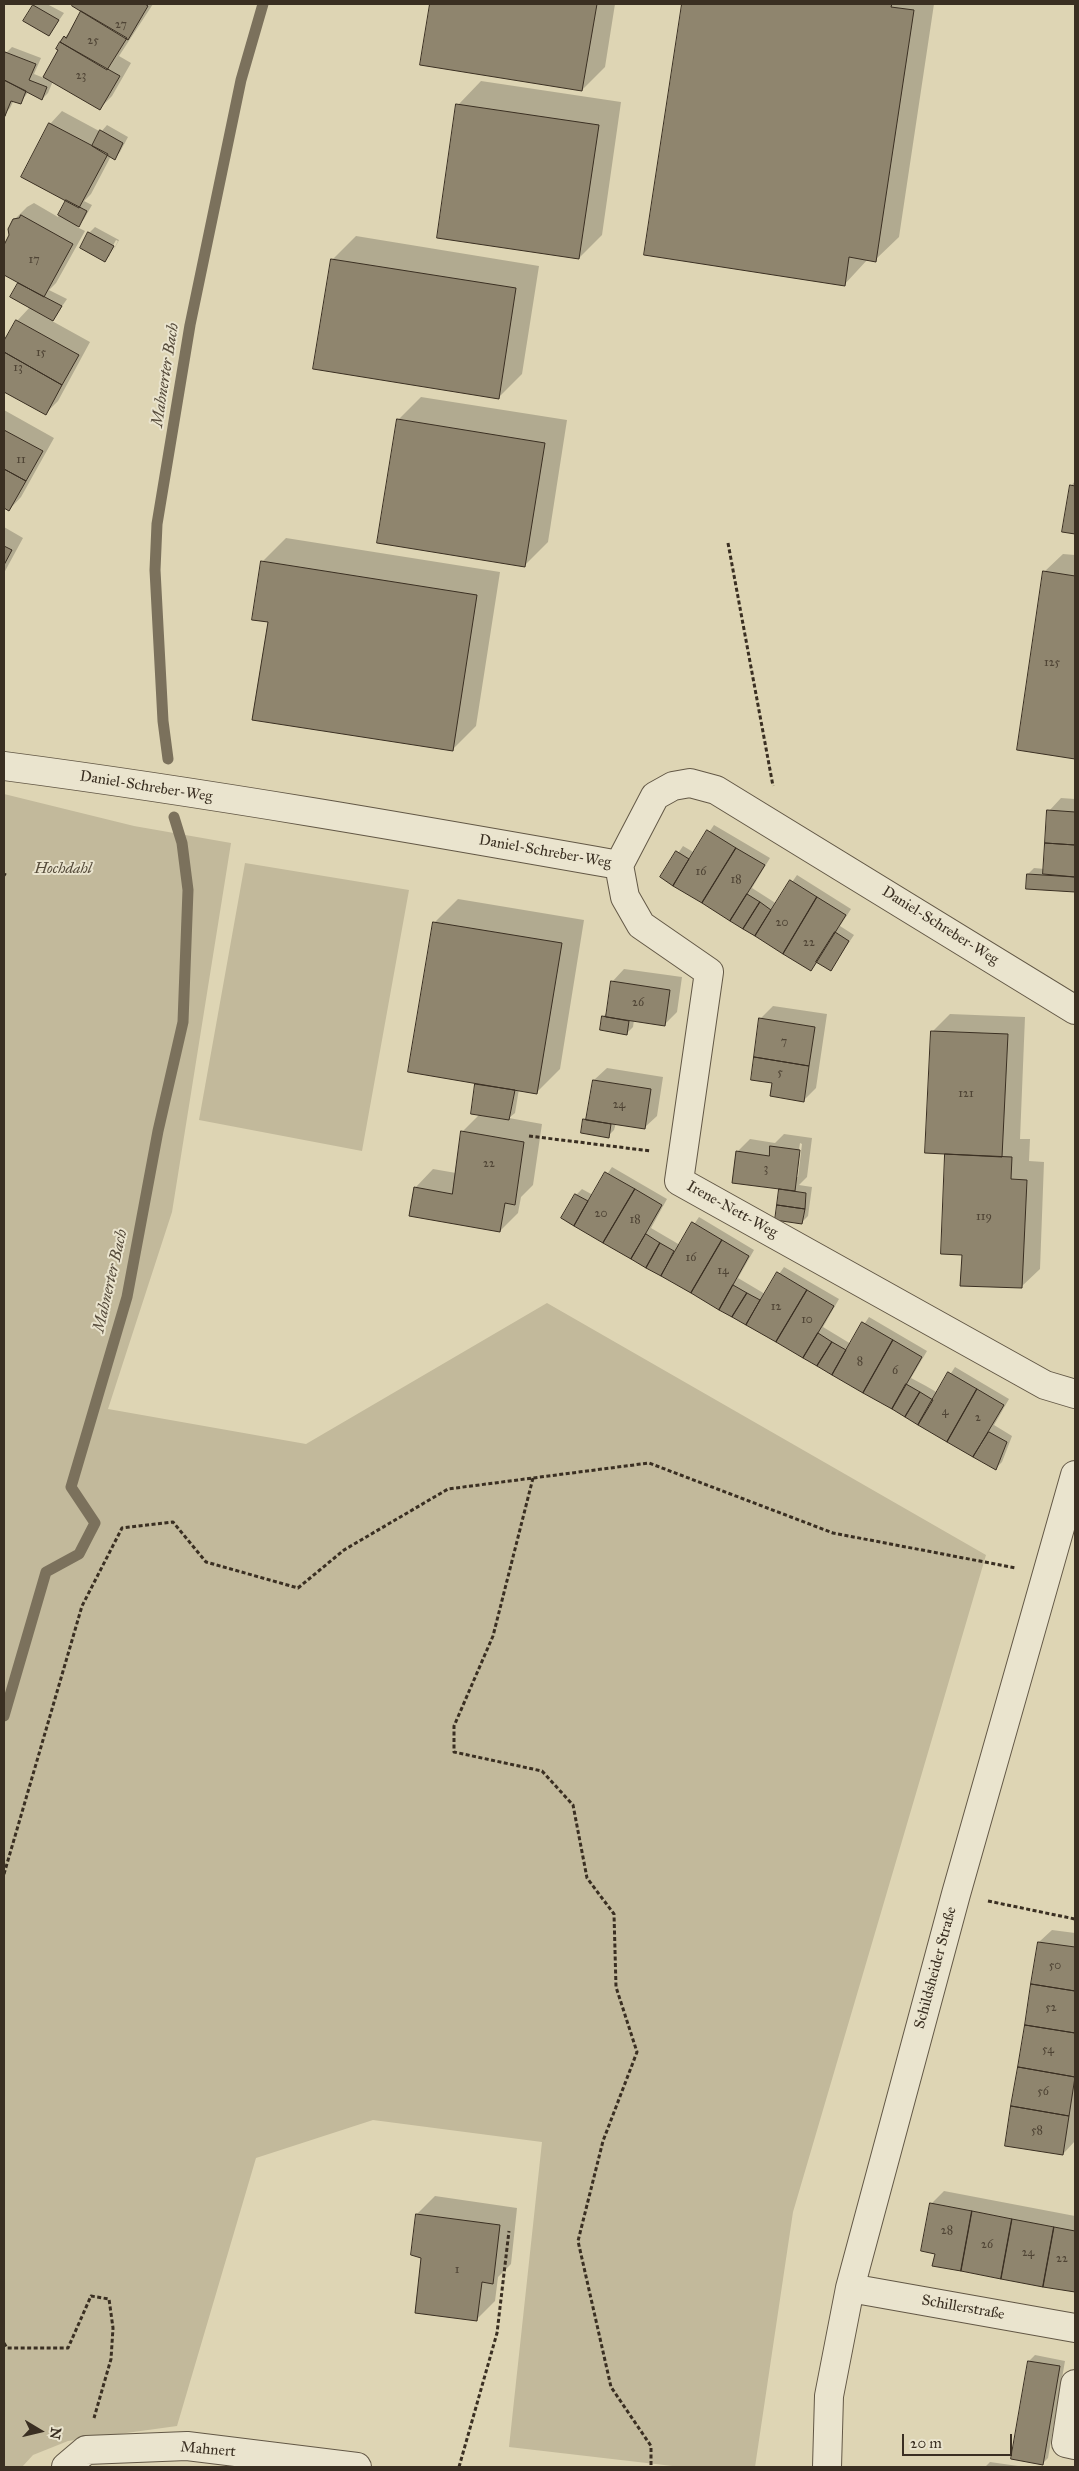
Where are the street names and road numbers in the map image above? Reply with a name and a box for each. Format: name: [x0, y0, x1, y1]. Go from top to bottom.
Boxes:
street label: Daniel-Schreber-Weg: [78, 768, 214, 806]
street label: Daniel-Schreber-Weg: [477, 831, 613, 873]
street label: Daniel-Schreber-Weg: [878, 883, 1002, 969]
street label: Irene-Nett-Weg: [683, 1178, 781, 1242]
street label: Schildsheider Straße: [911, 1905, 961, 2031]
street label: Schillerstraße: [920, 2292, 1006, 2324]
street label: Mahnert: [180, 2439, 236, 2461]

